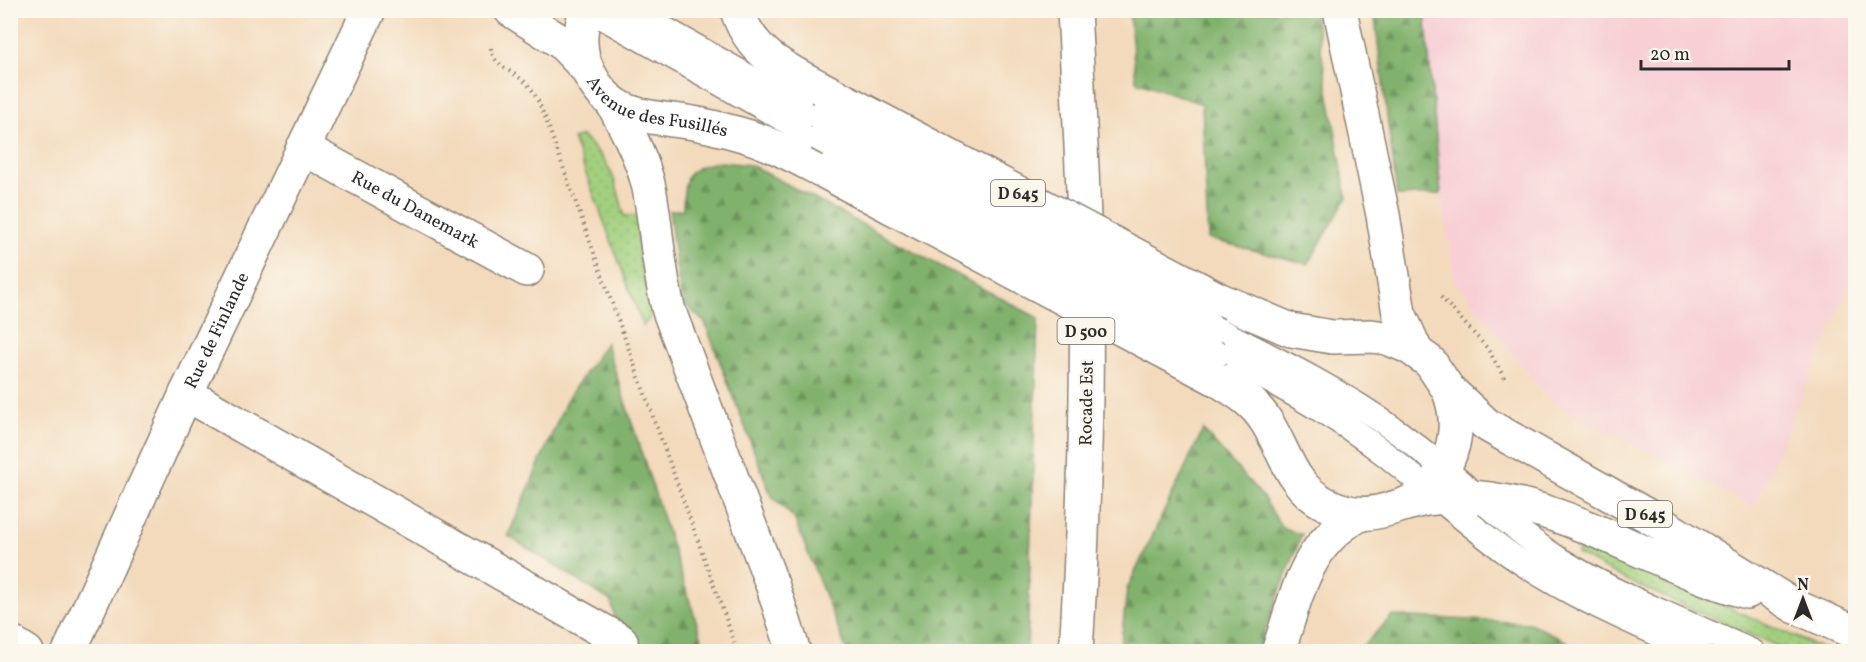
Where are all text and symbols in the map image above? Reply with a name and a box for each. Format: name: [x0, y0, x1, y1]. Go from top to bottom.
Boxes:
scale bar: [1641, 33, 1790, 71]
text: 20 m: [1650, 43, 1690, 68]
street label: Avenue des Fusillés: [579, 72, 730, 144]
street label: Rue du Danemark: [346, 166, 483, 256]
road number: D 645: [991, 180, 1045, 206]
street label: Rue de Finlande: [179, 268, 256, 393]
road number: D 500: [1058, 318, 1114, 344]
street label: Rocade Est: [1074, 360, 1101, 446]
road number: D 645: [1618, 501, 1672, 527]
north arrow: [1773, 569, 1833, 629]
text: N: [1797, 575, 1809, 597]

